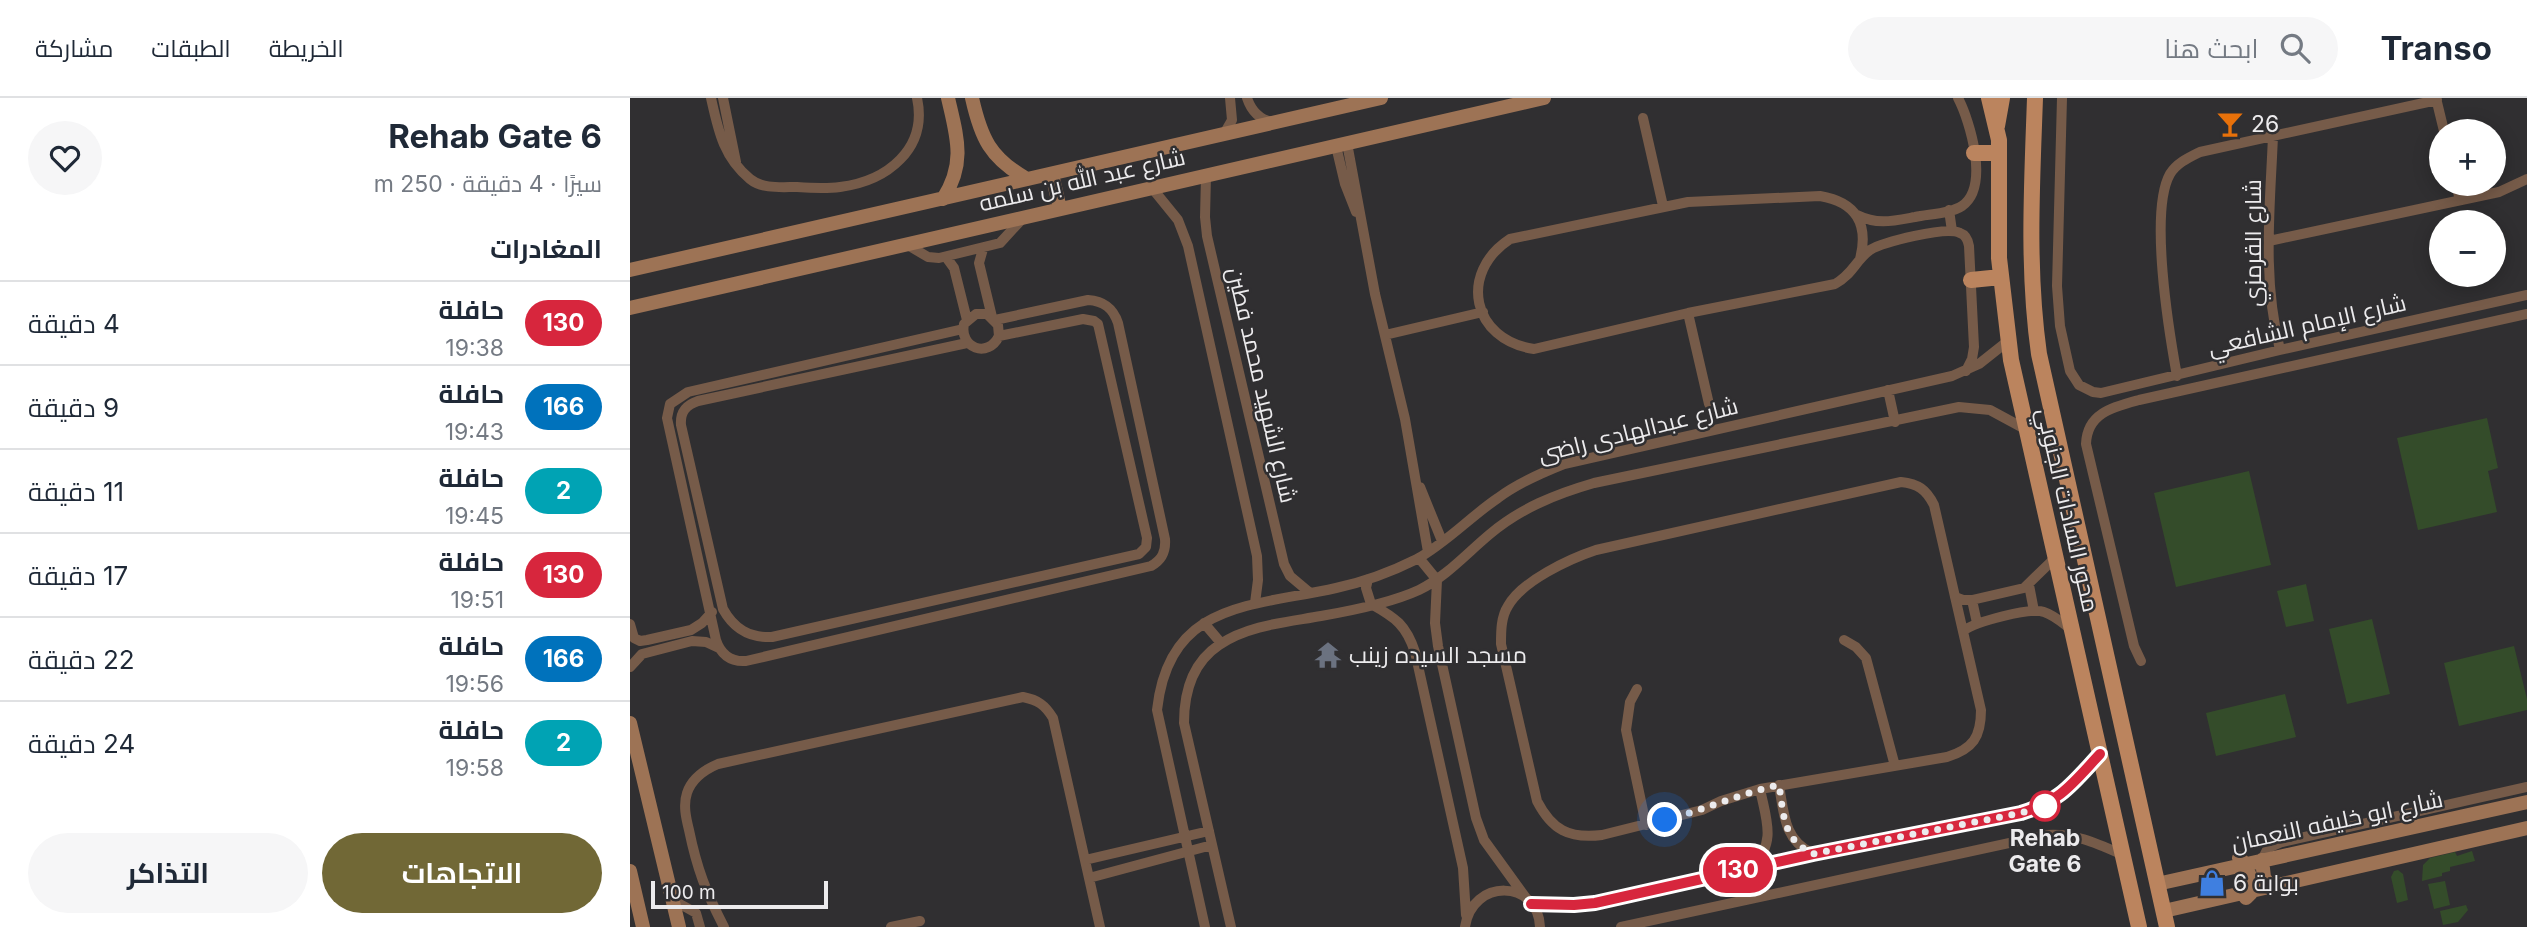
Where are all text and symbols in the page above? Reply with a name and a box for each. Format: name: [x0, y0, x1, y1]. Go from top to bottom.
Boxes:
search box: [1848, 17, 2338, 80]
text: Transo: [2380, 28, 2492, 68]
icon: search: [2276, 29, 2314, 67]
text: ابحث هنا: [2164, 33, 2258, 64]
text: مشاركة: [35, 34, 113, 63]
text: الطبقات: [151, 34, 231, 63]
text: الخريطة: [269, 34, 344, 63]
bar icon: 26: [2215, 109, 2245, 139]
place label: 26: [2251, 110, 2279, 138]
text: Rehab Gate 6: [388, 116, 602, 156]
map controls: [2429, 119, 2506, 287]
button: +: [2429, 119, 2506, 196]
button: heart: [28, 121, 102, 195]
street label: شارع عبد الله بن سلمه: [976, 142, 1188, 219]
text: سيرًا · 4 دقيقة · 250 m: [374, 170, 602, 198]
street label: شارع القرمزي: [2239, 179, 2271, 307]
button: −: [2429, 210, 2506, 287]
text: المغادرات: [490, 233, 602, 264]
street label: شارع الشهيد محمد فطين: [1219, 264, 1303, 506]
street label: شارع الإمام الشافعي: [2205, 289, 2410, 365]
text: حافلة: [439, 294, 504, 325]
text: 4 دقيقة: [28, 308, 120, 339]
text: 130: [542, 308, 585, 337]
text: 19:38: [445, 334, 504, 362]
text: حافلة: [439, 378, 504, 409]
text: 9 دقيقة: [28, 392, 119, 423]
text: 166: [543, 392, 584, 421]
street label: شارع عبدالهادى راضى: [1535, 392, 1741, 470]
street label: محور السادات الجنوبي: [2027, 405, 2105, 616]
text: 19:43: [445, 418, 504, 446]
text: حافلة: [439, 462, 504, 493]
text: 11 دقيقة: [28, 476, 124, 507]
text: 2: [556, 476, 571, 505]
text: 19:45: [445, 502, 504, 530]
text: حافلة: [439, 546, 504, 577]
text: 17 دقيقة: [28, 560, 128, 591]
text: 130: [542, 560, 585, 589]
text: 19:51: [450, 586, 504, 614]
text: حافلة: [439, 630, 504, 661]
temple icon: مسجد السيده زينب: [1313, 640, 1343, 670]
place label: مسجد السيده زينب: [1349, 641, 1527, 669]
text: 22 دقيقة: [28, 644, 135, 675]
text: 166: [543, 644, 584, 673]
text: 19:56: [446, 670, 504, 698]
text: حافلة: [439, 714, 504, 745]
text: 24 دقيقة: [28, 728, 135, 759]
text: 2: [556, 728, 571, 757]
text: 19:58: [446, 754, 504, 782]
street label: شارع ابو خليفه النعمان: [2229, 785, 2446, 859]
marker: Rehab Gate 6: [2030, 791, 2060, 821]
your location: [1647, 802, 1682, 837]
place label: Rehab Gate 6: [2009, 824, 2081, 878]
button: التذاكر: [28, 833, 308, 913]
button: الاتجاهات: [322, 833, 602, 913]
line badge: 130: [1698, 847, 1778, 893]
text: 130: [1717, 855, 1759, 884]
shop icon: بوابة 6: [2197, 868, 2227, 898]
place label: بوابة 6: [2233, 869, 2299, 897]
scale bar: [651, 878, 828, 910]
text: 100 m: [662, 881, 716, 904]

